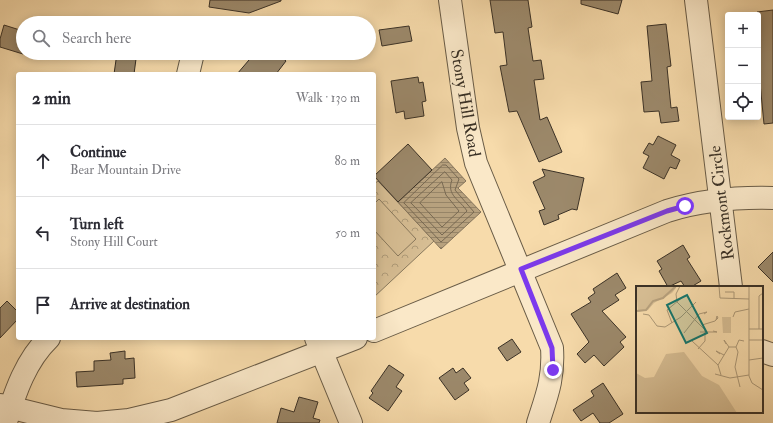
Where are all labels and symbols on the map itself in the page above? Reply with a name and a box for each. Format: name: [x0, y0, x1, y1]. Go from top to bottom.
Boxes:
street label: Stony Hill Road: [445, 48, 485, 159]
street label: Rockmont Circle: [704, 144, 739, 262]
route start: [676, 197, 694, 215]
inset map: [636, 286, 763, 413]
route end: [544, 361, 562, 379]

